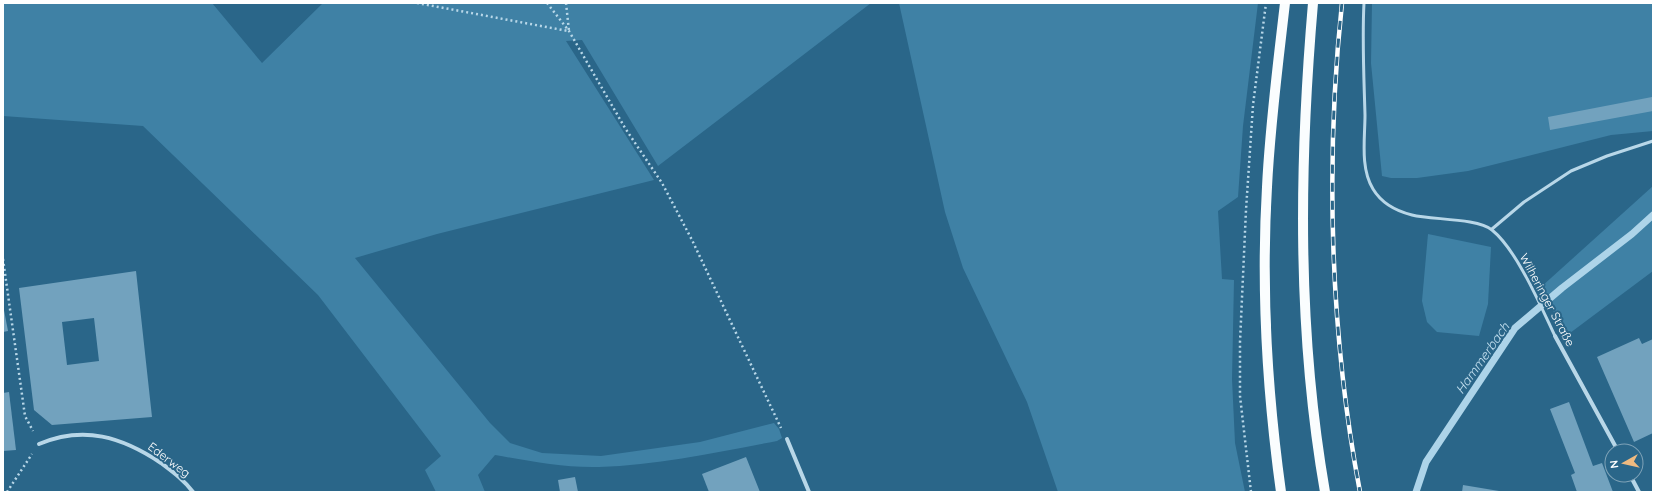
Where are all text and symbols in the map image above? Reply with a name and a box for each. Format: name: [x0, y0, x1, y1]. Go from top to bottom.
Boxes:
street label: Wilheringer Straße: [1517, 251, 1578, 349]
water label: Hammerbach: [1452, 319, 1513, 397]
street label: Ederweg: [145, 439, 193, 480]
north arrow: [1604, 443, 1644, 483]
text: N: [1607, 459, 1622, 469]

